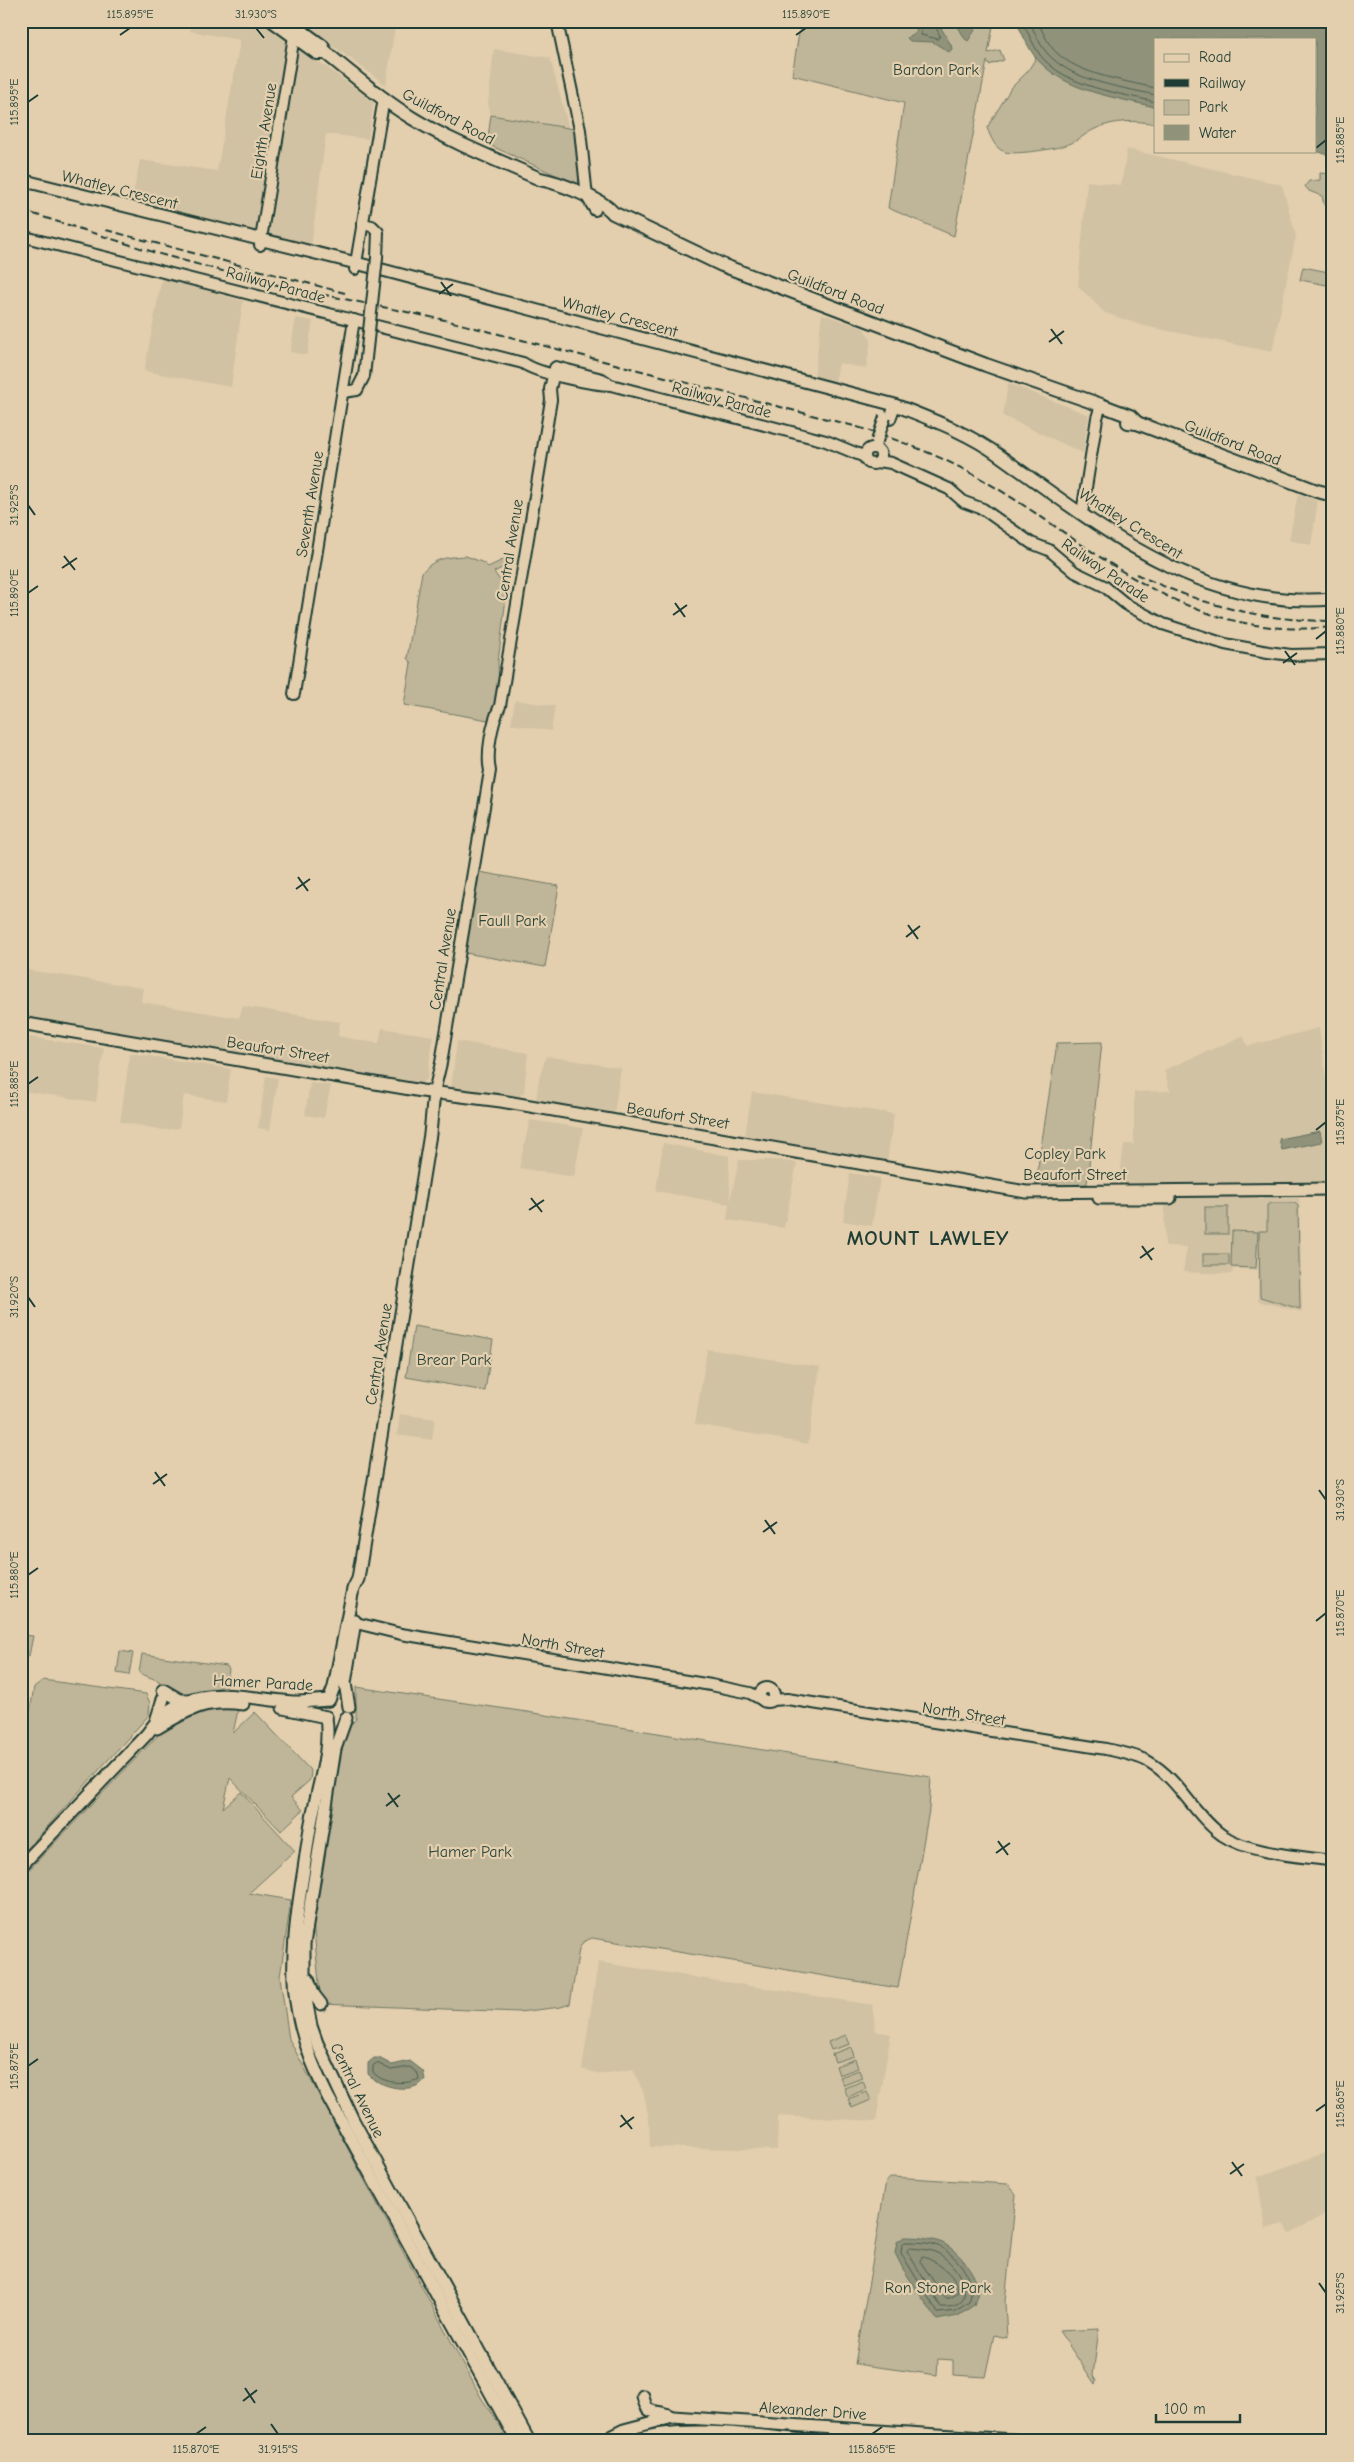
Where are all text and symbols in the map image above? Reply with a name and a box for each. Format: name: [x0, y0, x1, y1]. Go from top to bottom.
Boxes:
text: 115.895°E: [106, 7, 154, 21]
text: 31.930°S: [235, 7, 277, 21]
text: 115.890°E: [782, 7, 830, 21]
legend: [1154, 38, 1316, 152]
text: Road: [1199, 48, 1231, 66]
park label: Bardon Park: [893, 61, 979, 79]
text: Railway: [1199, 74, 1246, 92]
text: 115.895°E: [7, 78, 21, 126]
street label: Eighth Avenue: [247, 82, 281, 181]
street label: Guildford Road: [399, 85, 498, 149]
text: Park: [1199, 98, 1228, 116]
text: 115.885°E: [1333, 117, 1347, 163]
text: Water: [1199, 124, 1236, 142]
street label: Whatley Crescent: [60, 167, 180, 213]
street label: Railway Parade: [224, 263, 327, 307]
street label: Guildford Road: [785, 265, 887, 319]
street label: Whatley Crescent: [560, 293, 680, 341]
street label: Railway Parade: [670, 378, 773, 422]
street label: Guildford Road: [1182, 416, 1284, 470]
street label: Seventh Avenue: [293, 450, 327, 559]
text: 31.925°S: [7, 484, 21, 526]
street label: Whatley Crescent: [1075, 485, 1186, 563]
street label: Central Avenue: [493, 498, 527, 602]
street label: Railway Parade: [1058, 535, 1153, 607]
text: 115.890°E: [7, 569, 21, 617]
text: 115.880°E: [1333, 607, 1347, 655]
street label: Central Avenue: [426, 907, 460, 1011]
park label: Faull Park: [478, 912, 546, 930]
street label: Beaufort Street: [225, 1033, 331, 1067]
text: 115.885°E: [7, 1061, 21, 1107]
street label: Beaufort Street: [625, 1099, 731, 1133]
text: 115.875°E: [1333, 1099, 1347, 1145]
park label: Copley Park: [1024, 1145, 1106, 1163]
street label: Beaufort Street: [1023, 1166, 1127, 1184]
district label: MOUNT LAWLEY: [847, 1226, 1009, 1250]
text: 31.920°S: [7, 1276, 21, 1318]
street label: Central Avenue: [362, 1302, 396, 1406]
park label: Brear Park: [417, 1351, 492, 1369]
text: 31.930°S: [1333, 1479, 1347, 1521]
text: 115.880°E: [7, 1551, 21, 1599]
text: 115.870°E: [1333, 1589, 1347, 1637]
street label: North Street: [520, 1630, 606, 1662]
street label: Hamer Parade: [212, 1671, 313, 1695]
street label: North Street: [921, 1699, 1007, 1730]
park label: Hamer Park: [428, 1843, 512, 1861]
street label: Central Avenue: [326, 2040, 388, 2141]
text: 115.875°E: [7, 2043, 21, 2089]
text: 115.865°E: [1333, 2080, 1347, 2128]
text: 31.925°S: [1333, 2272, 1347, 2314]
park label: Ron Stone Park: [885, 2279, 991, 2297]
scale bar: [1156, 2392, 1240, 2424]
street label: Alexander Drive: [759, 2398, 867, 2424]
text: 100 m: [1164, 2400, 1206, 2418]
text: 115.870°E: [172, 2442, 220, 2456]
text: 31.915°S: [258, 2442, 298, 2456]
text: 115.865°E: [848, 2442, 896, 2456]

